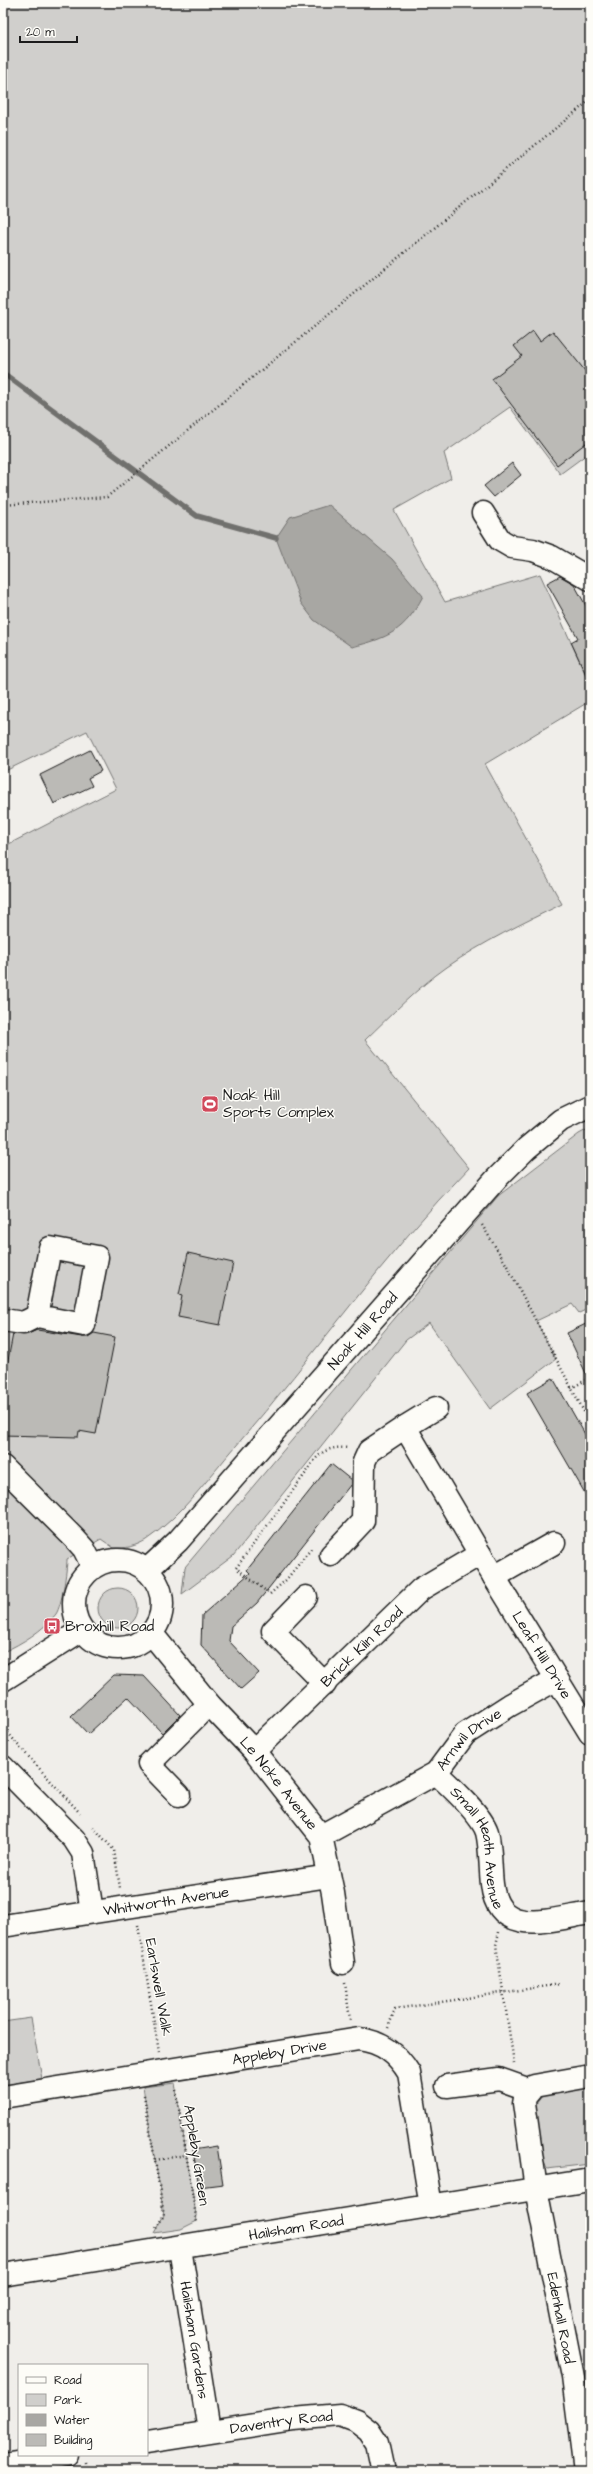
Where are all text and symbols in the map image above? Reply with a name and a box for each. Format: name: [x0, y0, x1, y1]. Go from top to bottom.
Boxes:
scale bar: [20, 18, 77, 44]
text: 20 m: [26, 24, 55, 41]
place label: Noak Hill Sports Complex: [223, 1085, 335, 1123]
sports icon: Noak Hill Sports Complex: [200, 1094, 220, 1114]
street label: Noak Hill Road: [323, 1288, 403, 1375]
street label: Brick Kiln Road: [316, 1602, 408, 1692]
street label: Leaf Hill Drive: [507, 1607, 577, 1703]
bus stop icon: Broxhill Road: [42, 1616, 62, 1636]
place label: Broxhill Road: [65, 1616, 155, 1637]
street label: Arnwil Drive: [431, 1703, 506, 1775]
street label: Le Noke Avenue: [235, 1732, 322, 1835]
street label: Small Heath Avenue: [445, 1782, 509, 1914]
street label: Whitworth Avenue: [102, 1881, 231, 1921]
street label: Earlswell Walk: [140, 1937, 177, 2038]
street label: Appleby Drive: [231, 2034, 328, 2071]
street label: Appleby Green: [177, 2103, 215, 2208]
street label: Hailsham Road: [247, 2210, 346, 2246]
street label: Edenhall Road: [541, 2271, 580, 2366]
street label: Hailsham Gardens: [174, 2280, 214, 2401]
legend: [18, 2364, 148, 2456]
text: Road: [54, 2372, 82, 2389]
text: Park: [54, 2392, 82, 2409]
street label: Daventry Road: [228, 2406, 334, 2440]
text: Water: [54, 2412, 90, 2429]
text: Building: [54, 2432, 92, 2450]

